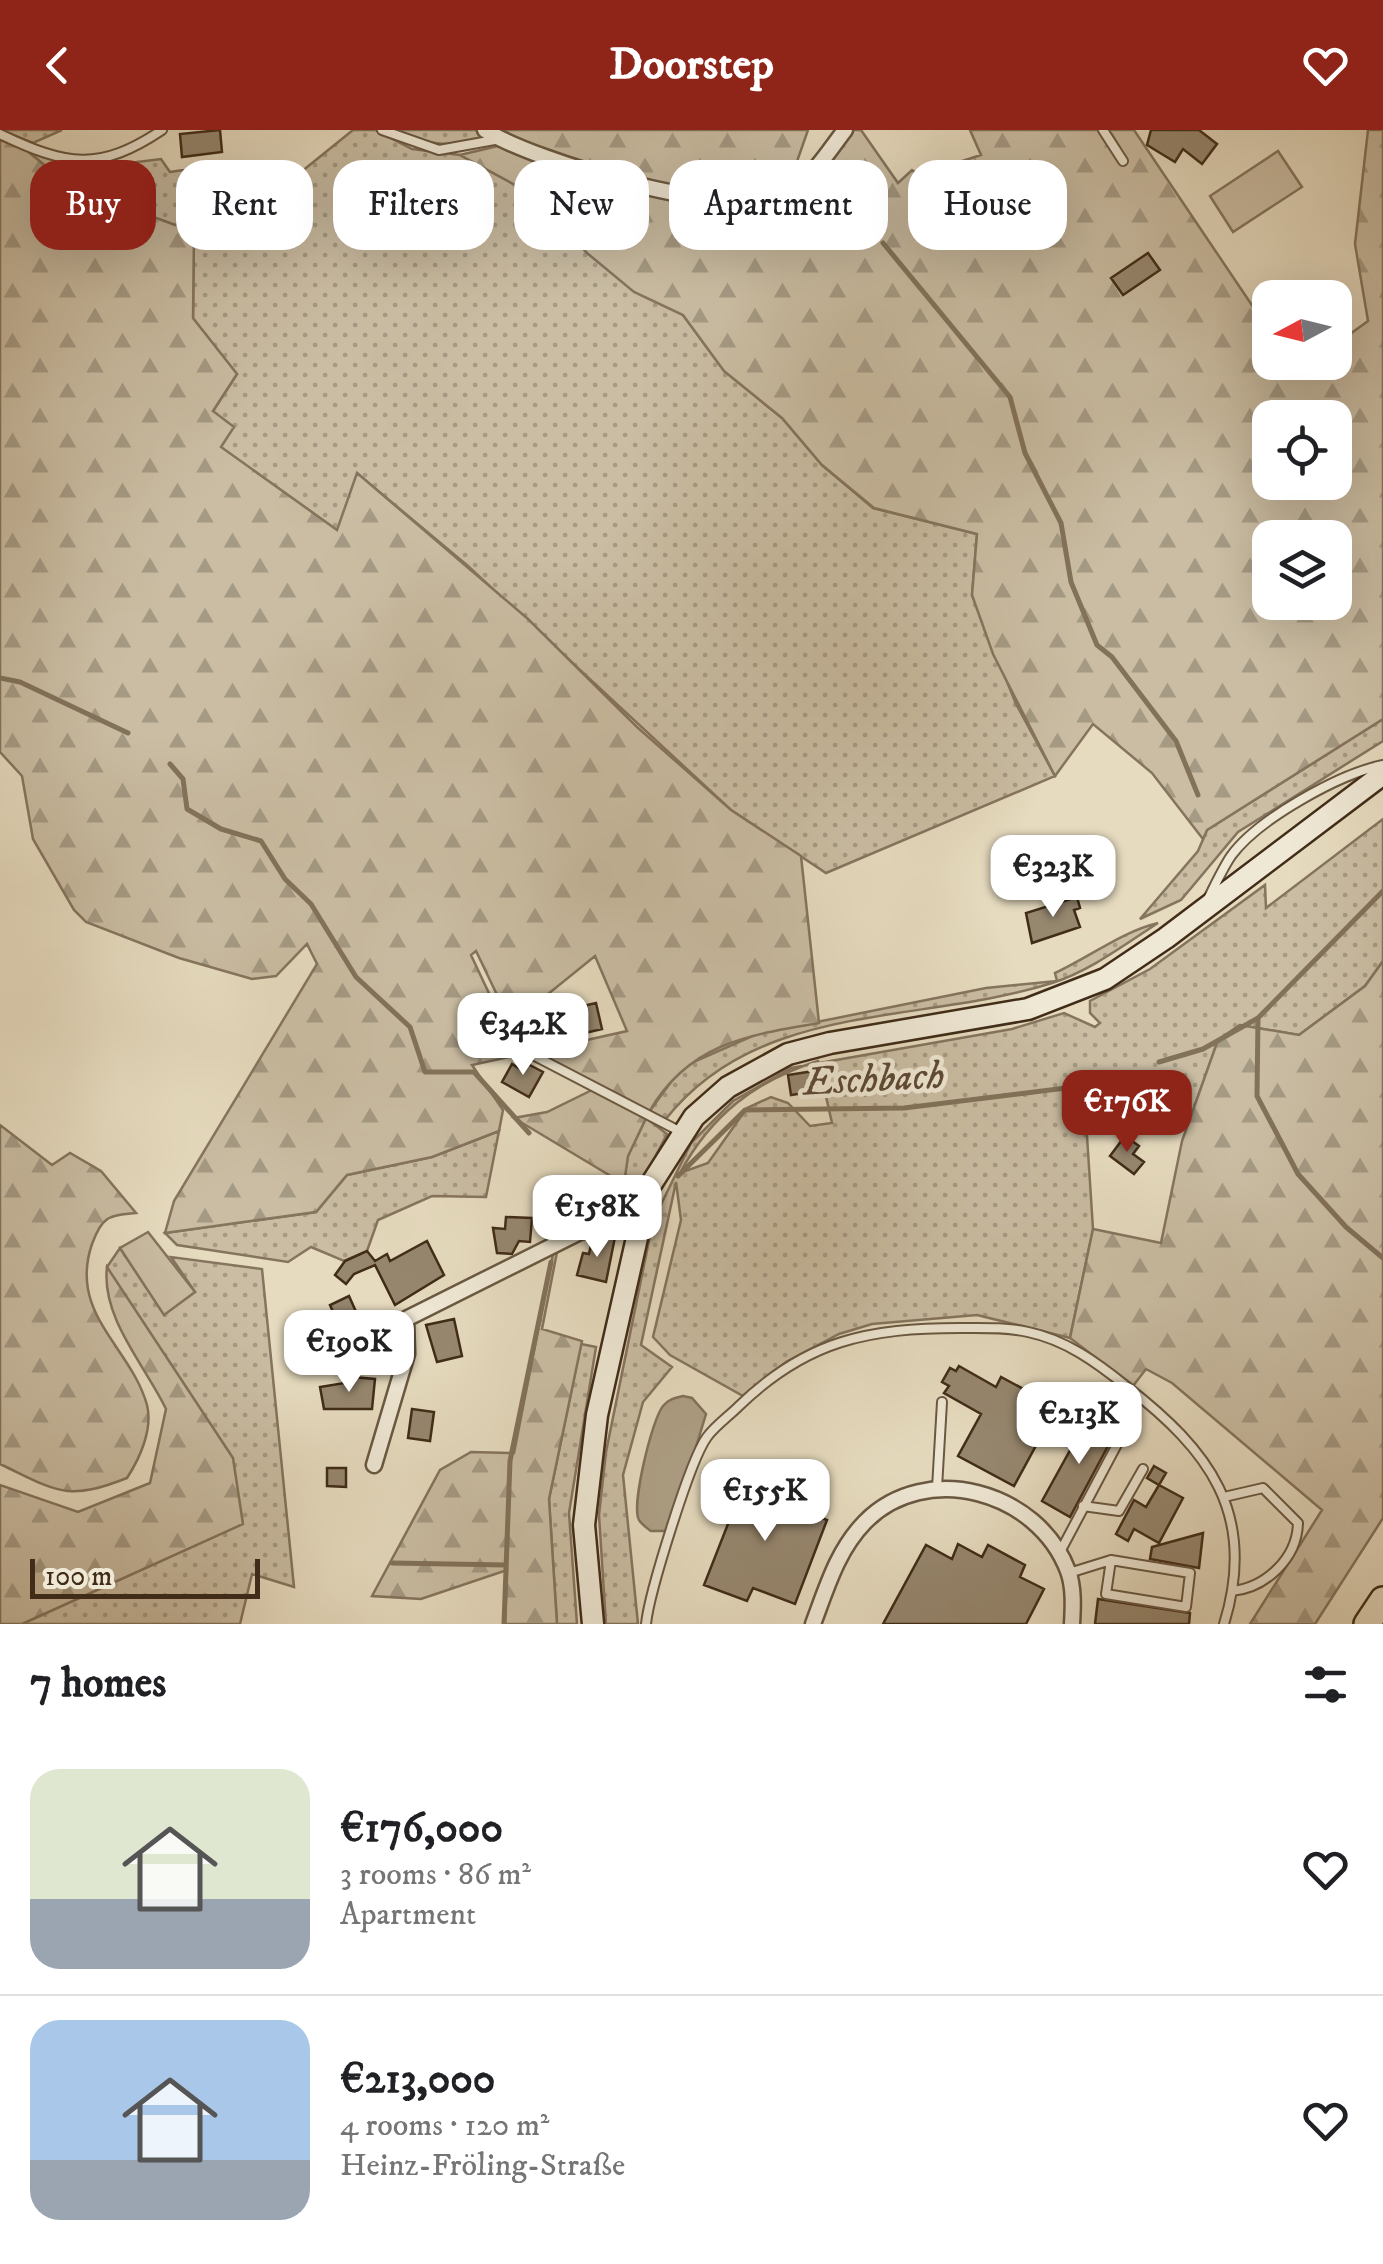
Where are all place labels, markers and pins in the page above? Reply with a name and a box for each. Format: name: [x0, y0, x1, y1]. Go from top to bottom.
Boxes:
pin: €323K: [983, 835, 1123, 920]
pin: €342K: [453, 993, 593, 1078]
pin: €176K: [1057, 1070, 1197, 1155]
pin: €158K: [527, 1175, 667, 1260]
pin: €190K: [279, 1310, 419, 1395]
pin: €213K: [1009, 1382, 1149, 1467]
pin: €155K: [695, 1459, 835, 1544]

